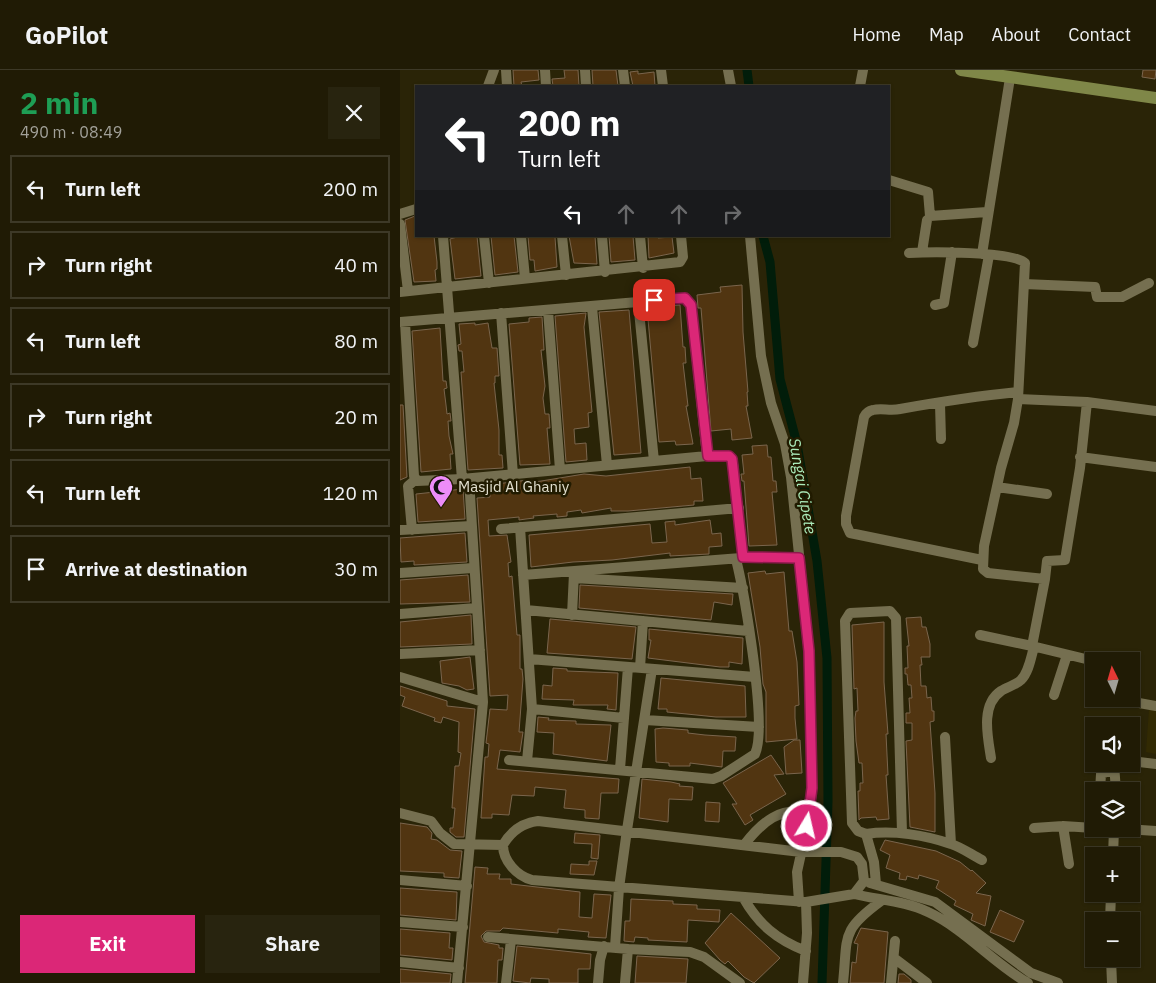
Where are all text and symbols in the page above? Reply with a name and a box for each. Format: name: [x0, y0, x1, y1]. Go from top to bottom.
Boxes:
text: GoPilot: [25, 19, 108, 51]
text: Home: [853, 23, 901, 46]
text: Map: [929, 23, 964, 46]
text: About: [992, 23, 1040, 46]
text: Contact: [1068, 23, 1131, 46]
text: 2 min: [20, 83, 98, 122]
button: close: [328, 87, 380, 139]
text: 200 m: [518, 100, 621, 146]
icon: left: [435, 105, 500, 170]
text: 490 m · 08:49: [20, 122, 122, 142]
text: Turn left: [518, 144, 601, 173]
icon: left: [22, 175, 50, 203]
text: Turn left: [65, 177, 141, 201]
text: 200 m: [323, 177, 378, 201]
icon: left: [559, 200, 587, 228]
icon: ahead: [612, 200, 640, 228]
icon: ahead: [665, 200, 693, 228]
icon: right: [718, 200, 746, 228]
icon: right: [22, 251, 50, 279]
text: Turn right: [65, 253, 152, 277]
text: 40 m: [334, 253, 378, 277]
pin: [633, 279, 675, 321]
icon: arrive: [640, 286, 668, 314]
icon: left: [22, 327, 50, 355]
text: Turn left: [65, 329, 141, 353]
text: 80 m: [334, 329, 378, 353]
icon: right: [22, 403, 50, 431]
text: Turn right: [65, 405, 152, 429]
text: 20 m: [334, 405, 378, 429]
water label: Sungai Cipete: [785, 436, 821, 536]
mosque icon: Masjid Al Ghaniy: [428, 474, 454, 508]
place label: Masjid Al Ghaniy: [458, 477, 570, 496]
icon: left: [22, 479, 50, 507]
text: Turn left: [65, 481, 141, 505]
text: 120 m: [323, 481, 378, 505]
icon: arrive: [22, 555, 50, 583]
text: Arrive at destination: [65, 557, 248, 581]
text: 30 m: [334, 557, 378, 581]
north arrow: [1085, 652, 1140, 708]
map controls: [1085, 652, 1140, 967]
button: sound: [1085, 717, 1140, 772]
button: layers: [1085, 782, 1140, 837]
position arrow: [780, 799, 832, 851]
button: +: [1085, 847, 1140, 902]
button: −: [1085, 912, 1140, 967]
button: Exit: [20, 915, 195, 973]
button: Share: [205, 915, 380, 973]

